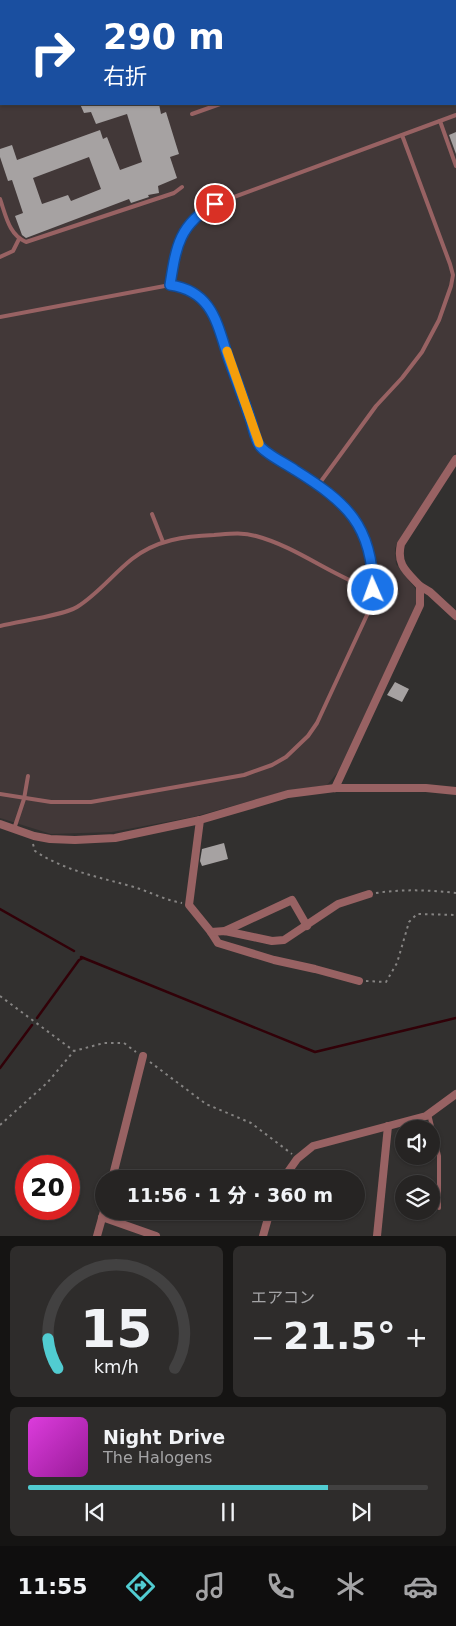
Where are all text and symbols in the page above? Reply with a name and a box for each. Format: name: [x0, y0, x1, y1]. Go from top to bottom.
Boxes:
text: 290 m: [103, 17, 225, 57]
icon: right: [20, 20, 85, 85]
text: 右折: [103, 64, 147, 89]
pin: [194, 183, 236, 225]
icon: arrive: [201, 190, 229, 218]
position arrow: [346, 563, 398, 615]
map controls: [395, 1120, 440, 1220]
button: sound: [395, 1120, 440, 1165]
speed limit sign: 20: [15, 1155, 80, 1220]
button: layers: [395, 1175, 440, 1220]
text: 11:56 · 1 分 · 360 m: [127, 1184, 333, 1206]
text: エアコン: [251, 1288, 315, 1307]
text: 15: [80, 1299, 153, 1359]
text: 21.5°: [283, 1314, 396, 1358]
text: −: [251, 1321, 274, 1354]
text: +: [405, 1321, 428, 1354]
text: km/h: [94, 1356, 139, 1377]
text: Night Drive: [103, 1426, 225, 1448]
text: The Halogens: [103, 1448, 212, 1467]
icon: previous: [81, 1498, 109, 1526]
icon: pause: [214, 1498, 242, 1526]
icon: next: [347, 1498, 375, 1526]
icon: directions: [123, 1569, 158, 1604]
icon: music: [193, 1569, 228, 1604]
icon: phone: [263, 1569, 298, 1604]
icon: climate: [333, 1569, 368, 1604]
icon: car: [403, 1569, 438, 1604]
text: 11:55: [18, 1574, 88, 1599]

